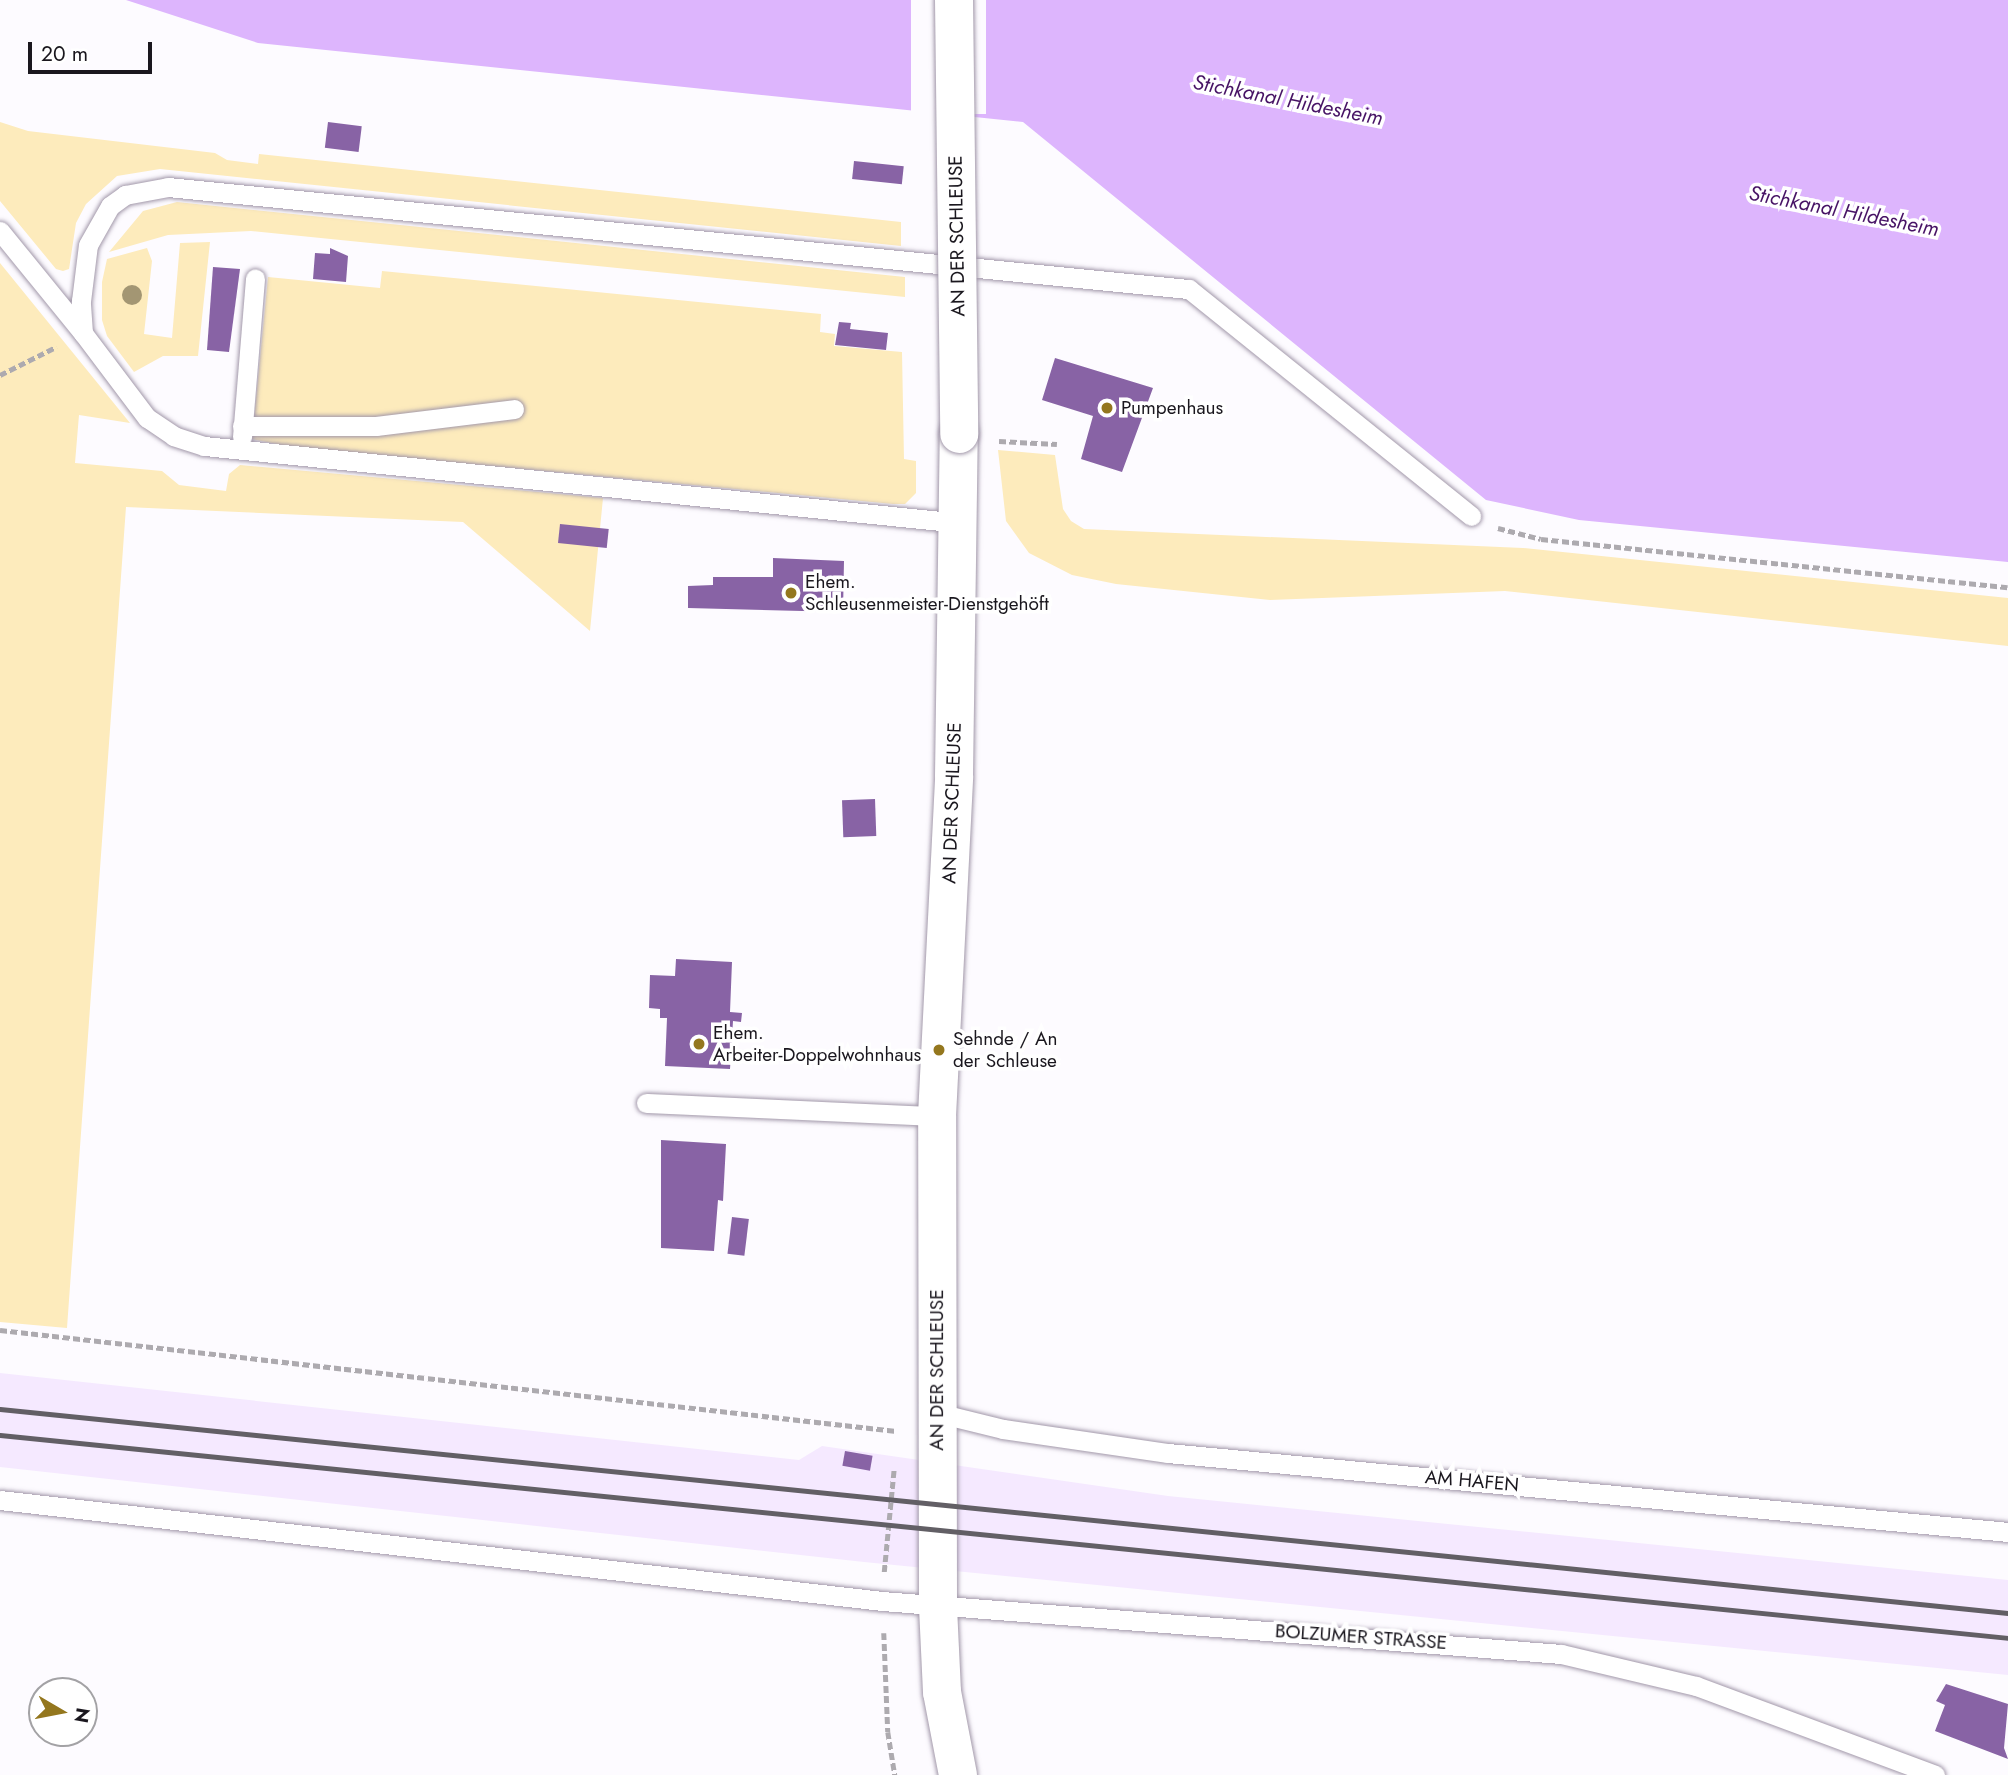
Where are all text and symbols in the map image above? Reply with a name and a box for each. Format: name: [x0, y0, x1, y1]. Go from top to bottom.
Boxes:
scale bar: [32, 28, 156, 72]
text: 20 m: [41, 39, 88, 69]
water label: Stichkanal Hildesheim: [1191, 69, 1385, 131]
street label: AN DER SCHLEUSE: [944, 155, 970, 317]
water label: Stichkanal Hildesheim: [1747, 180, 1941, 242]
place label: Pumpenhaus: [1121, 397, 1223, 419]
marker: Pumpenhaus: [1099, 400, 1115, 416]
place label: Ehem. Schleusenmeister-Dienstgehöft: [805, 571, 1049, 615]
marker: Ehem. Schleusenmeister-Dienstgehöft: [783, 585, 799, 601]
street label: AN DER SCHLEUSE: [938, 722, 966, 884]
place label: Ehem. Arbeiter-Doppelwohnhaus: [713, 1022, 921, 1066]
place label: Sehnde / An der Schleuse: [953, 1028, 1057, 1072]
marker: Ehem. Arbeiter-Doppelwohnhaus: [691, 1036, 707, 1052]
marker: Sehnde / An der Schleuse: [931, 1042, 947, 1058]
street label: AN DER SCHLEUSE: [926, 1289, 948, 1451]
street label: AM HAFEN: [1424, 1466, 1520, 1496]
street label: BOLZUMER STRASSE: [1274, 1620, 1448, 1654]
north arrow: [28, 1677, 98, 1747]
text: N: [68, 1706, 97, 1725]

